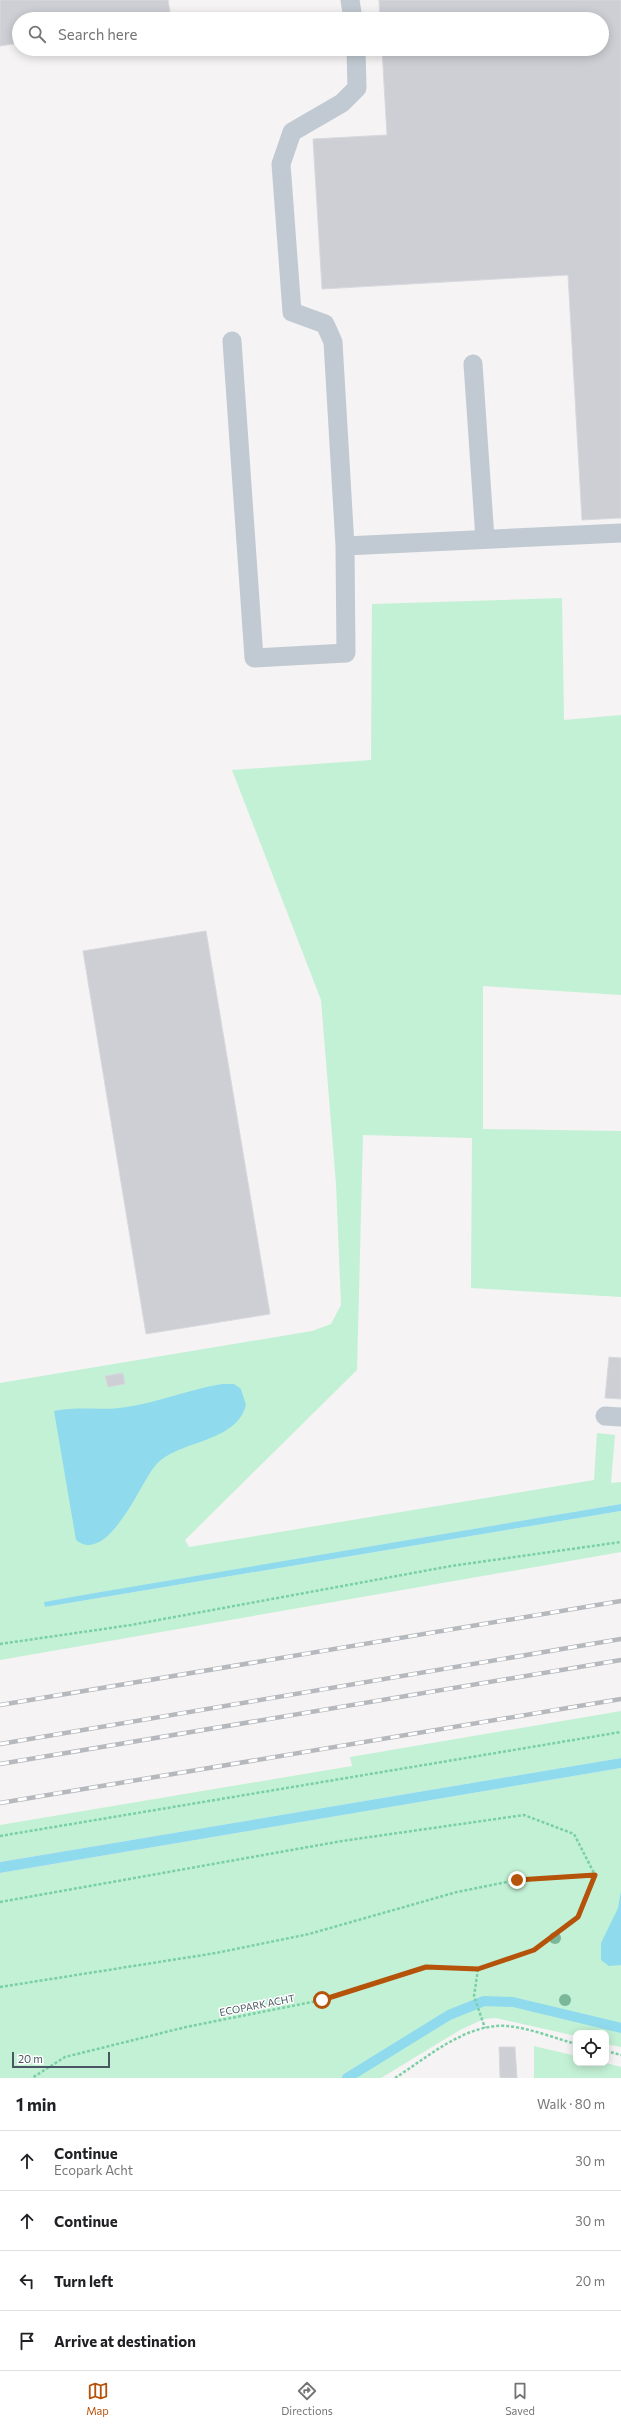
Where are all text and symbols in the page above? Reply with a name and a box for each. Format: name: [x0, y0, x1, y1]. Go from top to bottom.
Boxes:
search box: [12, 12, 609, 56]
icon: search: [26, 23, 48, 45]
text: Search here: [58, 25, 137, 43]
route end: [508, 1871, 526, 1889]
route start: [313, 1991, 331, 2009]
street label: ECOPARK ACHT: [218, 1992, 296, 2018]
map controls: [573, 2030, 609, 2066]
button: locate: [573, 2030, 609, 2066]
scale bar: [12, 2050, 110, 2069]
text: 20 m: [18, 2052, 43, 2065]
text: 1 min: [16, 2094, 56, 2115]
text: Walk · 80 m: [537, 2096, 605, 2112]
text: Continue: [54, 2144, 118, 2162]
icon: ahead: [16, 2150, 38, 2172]
text: 30 m: [575, 2153, 605, 2169]
text: Ecopark Acht: [54, 2162, 133, 2178]
icon: ahead: [16, 2210, 38, 2232]
text: Continue: [54, 2212, 118, 2230]
text: 30 m: [575, 2213, 605, 2229]
icon: left: [16, 2270, 38, 2292]
text: Turn left: [54, 2272, 113, 2290]
text: 20 m: [576, 2273, 605, 2289]
icon: arrive: [16, 2330, 38, 2352]
text: Arrive at destination: [54, 2332, 196, 2350]
tab: Map: [86, 2380, 109, 2417]
tab: Directions: [281, 2380, 333, 2417]
tab: Saved: [505, 2380, 535, 2417]

